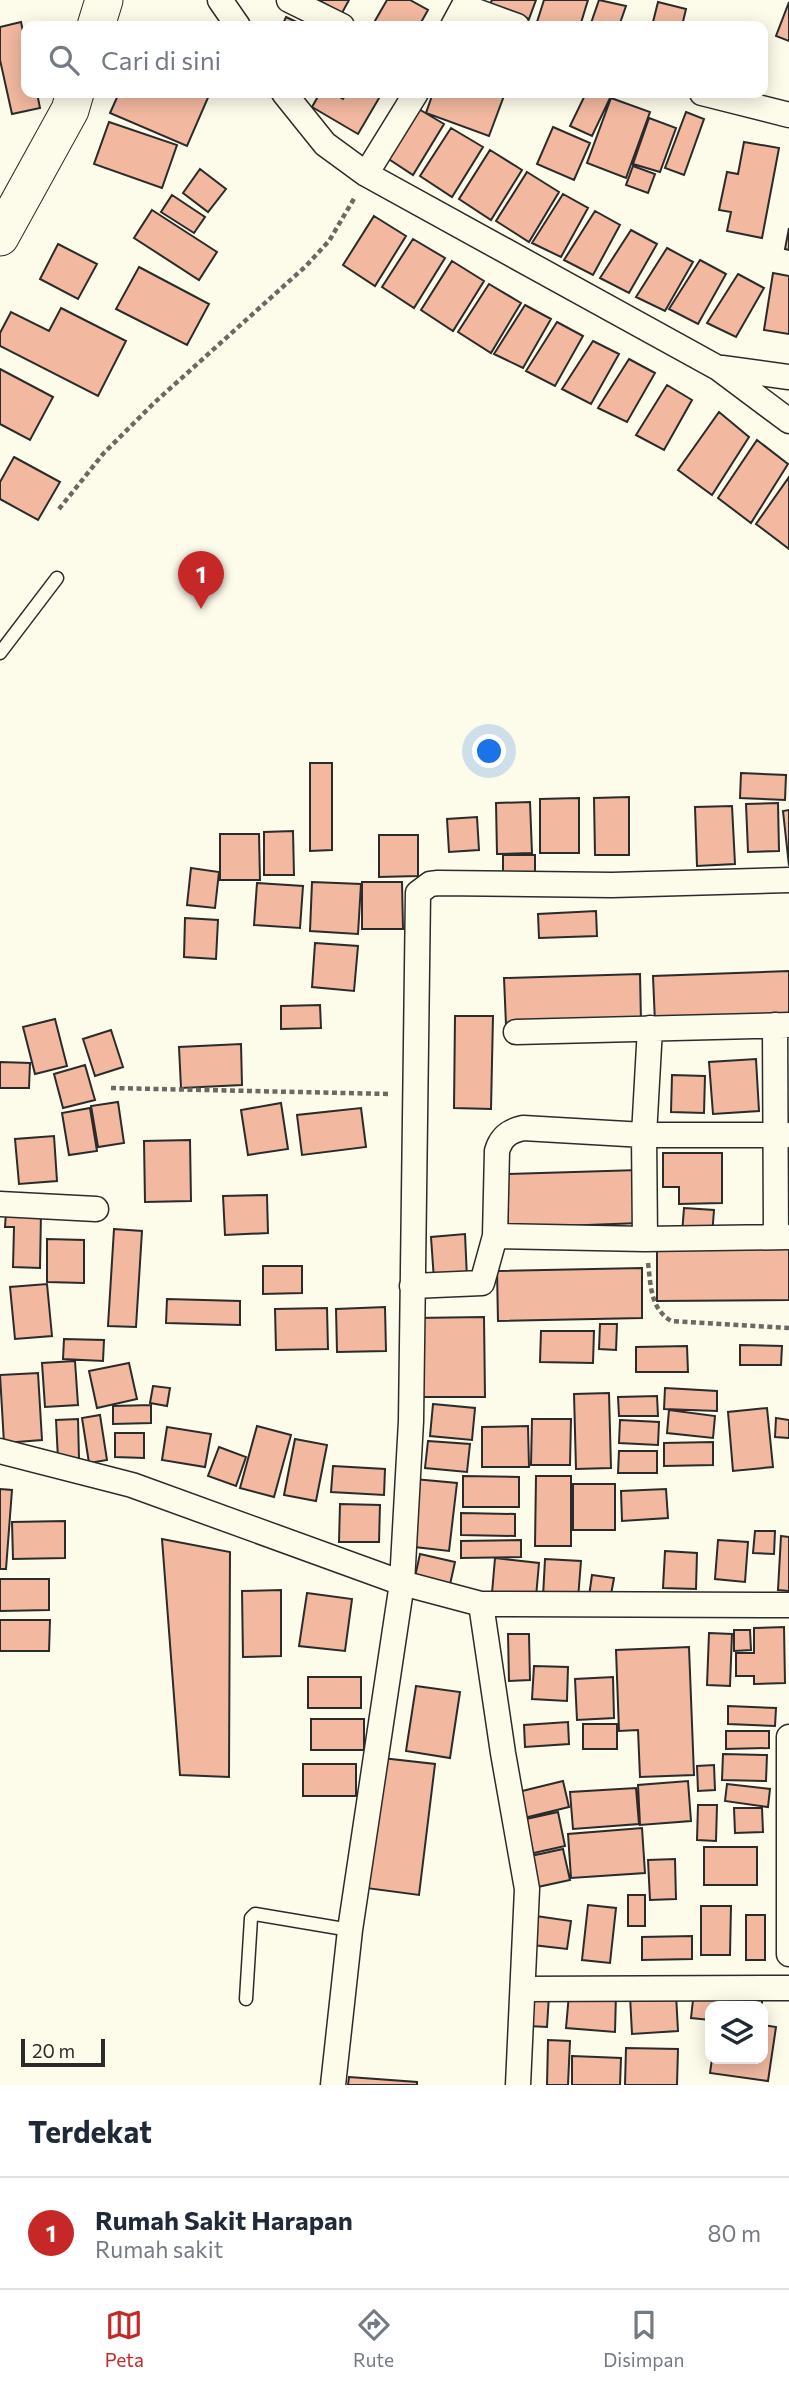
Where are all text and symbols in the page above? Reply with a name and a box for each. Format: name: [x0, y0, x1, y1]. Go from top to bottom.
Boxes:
search box: [21, 21, 768, 98]
icon: search: [45, 41, 83, 79]
text: Cari di sini: [101, 44, 221, 75]
pin: 1: [178, 551, 224, 609]
your location: [472, 734, 506, 768]
map controls: [705, 2001, 768, 2064]
button: layers: [705, 2001, 768, 2064]
scale bar: [21, 2036, 105, 2068]
text: 20 m: [32, 2039, 75, 2062]
text: Terdekat: [28, 2112, 152, 2149]
text: Rumah Sakit Harapan: [95, 2204, 353, 2235]
text: 1: [46, 2219, 56, 2247]
text: 80 m: [708, 2219, 761, 2247]
text: Rumah sakit: [95, 2235, 223, 2263]
tab: Peta: [105, 2306, 144, 2371]
tab: Rute: [353, 2306, 394, 2371]
tab: Disimpan: [603, 2306, 684, 2371]

